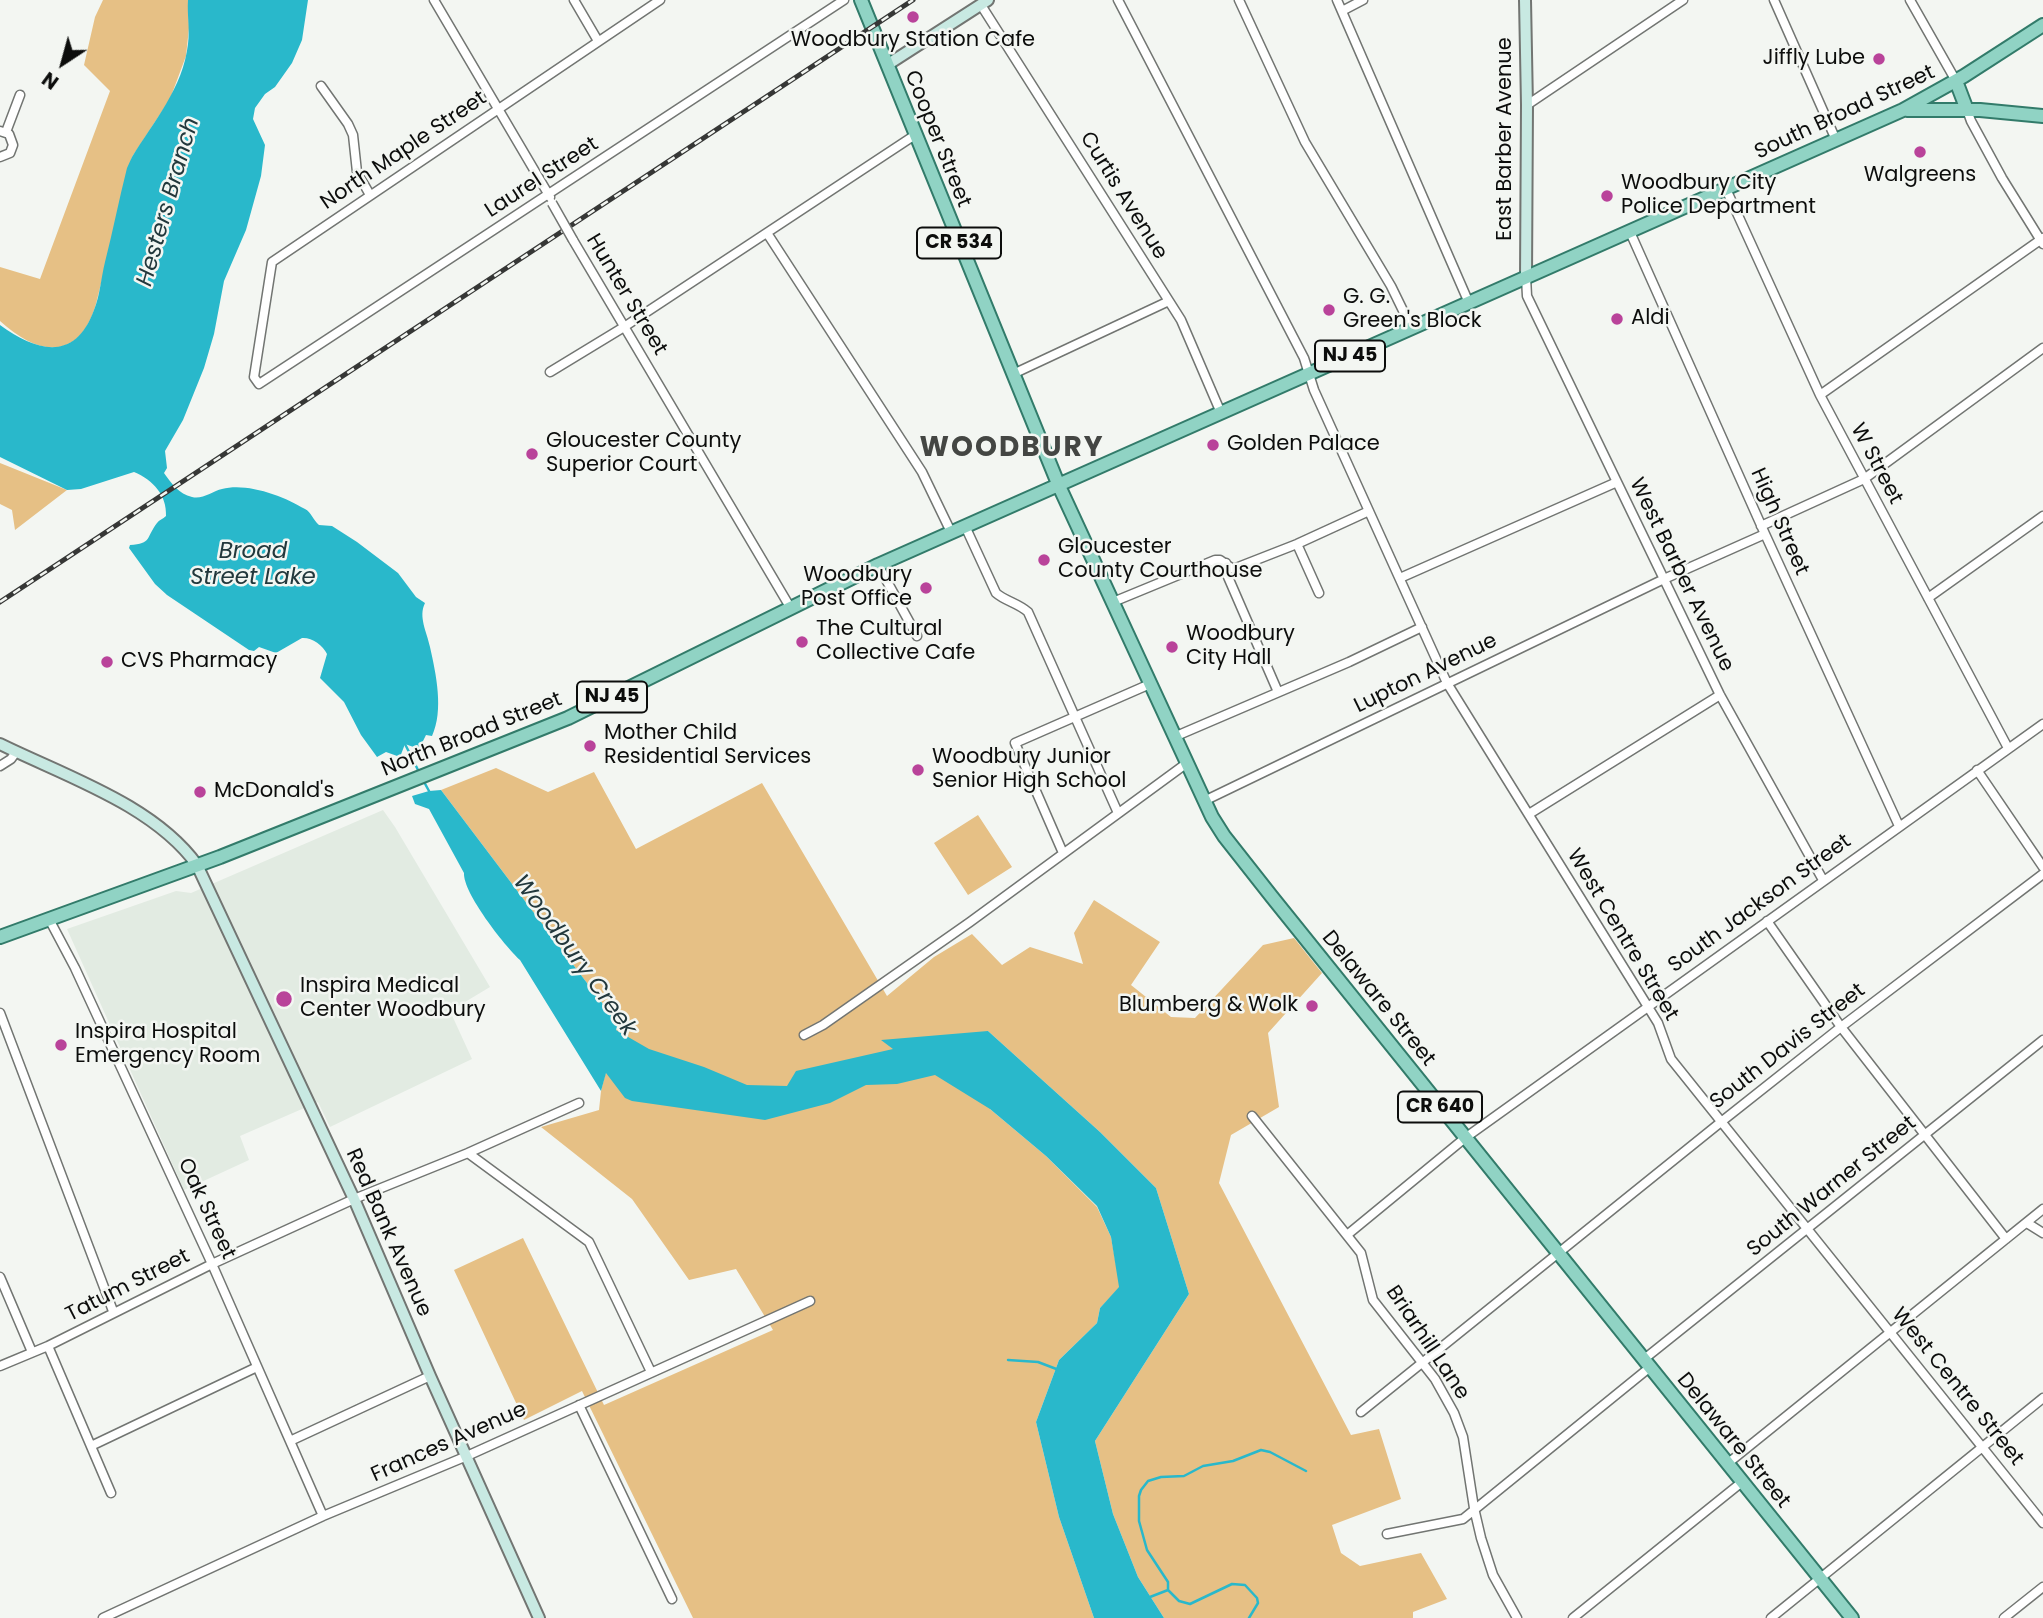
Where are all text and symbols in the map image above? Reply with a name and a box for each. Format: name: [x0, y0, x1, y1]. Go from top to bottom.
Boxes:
marker: Woodbury Station Cafe: [905, 9, 921, 25]
north arrow: [28, 28, 98, 98]
place label: Woodbury Station Cafe: [791, 28, 1035, 54]
street label: East Barber Avenue: [1493, 37, 1519, 241]
place label: Jiffly Lube: [1763, 46, 1865, 72]
marker: Jiffly Lube: [1871, 51, 1887, 67]
street label: South Broad Street: [1751, 60, 1939, 166]
text: N: [37, 65, 64, 96]
street label: Cooper Street: [898, 67, 976, 211]
street label: North Maple Street: [316, 86, 492, 216]
water label: Hesters Branch: [132, 115, 206, 289]
street label: Curtis Avenue: [1074, 128, 1172, 264]
street label: Laurel Street: [481, 132, 603, 224]
marker: Walgreens: [1912, 144, 1928, 160]
place label: Walgreens: [1864, 163, 1976, 189]
place label: Woodbury City Police Department: [1621, 171, 1816, 221]
marker: Woodbury City Police Department: [1599, 188, 1615, 204]
road number: CR 534: [917, 228, 1001, 258]
street label: Hunter Street: [580, 230, 672, 360]
place label: G. G. Green's Block: [1343, 285, 1482, 335]
marker: G. G. Green's Block: [1321, 302, 1337, 318]
place label: Aldi: [1631, 306, 1670, 332]
marker: Aldi: [1609, 311, 1625, 327]
road number: NJ 45: [1315, 340, 1385, 372]
street label: W Street: [1844, 419, 1908, 509]
place label: Gloucester County Superior Court: [546, 429, 741, 479]
district label: WOODBURY: [920, 432, 1104, 466]
place label: Golden Palace: [1227, 432, 1380, 458]
marker: Golden Palace: [1205, 437, 1221, 453]
marker: Gloucester County Superior Court: [524, 446, 540, 462]
street label: High Street: [1744, 465, 1814, 579]
street label: West Barber Avenue: [1623, 474, 1739, 676]
place label: Gloucester County Courthouse: [1058, 535, 1262, 585]
water label: Broad Street Lake: [190, 538, 316, 592]
marker: Gloucester County Courthouse: [1036, 552, 1052, 568]
place label: Woodbury Post Office: [801, 563, 912, 613]
marker: Woodbury Post Office: [918, 580, 934, 596]
place label: The Cultural Collective Cafe: [816, 617, 975, 667]
place label: Woodbury City Hall: [1186, 622, 1295, 672]
street label: Lupton Avenue: [1351, 629, 1501, 719]
marker: The Cultural Collective Cafe: [794, 634, 810, 650]
marker: Woodbury City Hall: [1164, 639, 1180, 655]
place label: CVS Pharmacy: [121, 649, 277, 675]
marker: CVS Pharmacy: [99, 654, 115, 670]
road number: NJ 45: [577, 682, 647, 712]
street label: North Broad Street: [378, 687, 566, 783]
place label: Mother Child Residential Services: [604, 721, 811, 771]
marker: Mother Child Residential Services: [582, 738, 598, 754]
place label: Woodbury Junior Senior High School: [932, 745, 1126, 795]
marker: Woodbury Junior Senior High School: [910, 762, 926, 778]
place label: McDonald's: [214, 779, 334, 805]
marker: McDonald's: [192, 784, 208, 800]
street label: South Jackson Street: [1664, 829, 1856, 979]
street label: West Centre Street: [1561, 845, 1683, 1025]
water label: Woodbury Creek: [506, 870, 642, 1042]
street label: Delaware Street: [1316, 926, 1440, 1072]
place label: Inspira Medical Center Woodbury: [300, 974, 486, 1024]
street label: South Davis Street: [1705, 979, 1871, 1115]
marker: Inspira Medical Center Woodbury: [274, 989, 294, 1009]
place label: Blumberg & Wolk: [1119, 993, 1298, 1019]
marker: Blumberg & Wolk: [1304, 998, 1320, 1014]
place label: Inspira Hospital Emergency Room: [75, 1020, 260, 1070]
marker: Inspira Hospital Emergency Room: [53, 1037, 69, 1053]
road number: CR 640: [1398, 1092, 1482, 1122]
street label: South Warner Street: [1743, 1111, 1921, 1263]
street label: Red Bank Avenue: [340, 1145, 436, 1321]
street label: Oak Street: [172, 1154, 240, 1264]
street label: Tatum Street: [62, 1244, 194, 1328]
street label: Briarhill Lane: [1380, 1281, 1474, 1405]
street label: West Centre Street: [1886, 1303, 2028, 1471]
street label: Delaware Street: [1671, 1368, 1795, 1514]
street label: Frances Avenue: [367, 1397, 531, 1489]

